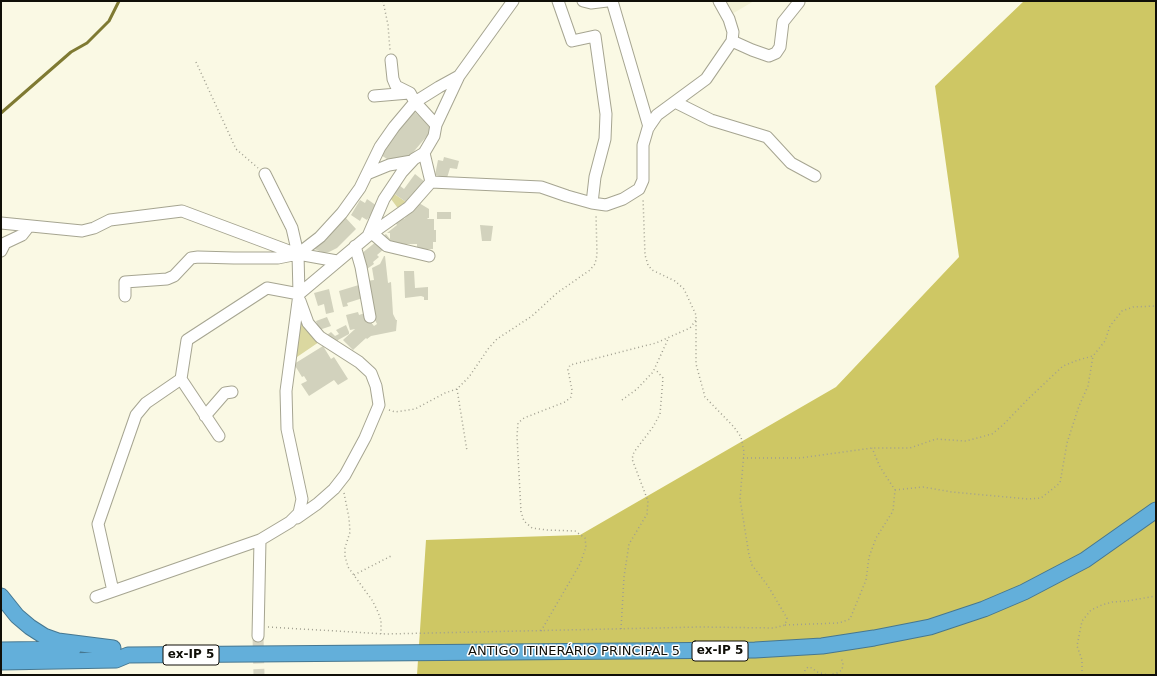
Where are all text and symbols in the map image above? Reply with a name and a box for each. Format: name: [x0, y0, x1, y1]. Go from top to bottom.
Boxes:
road number: ex-IP 5: [692, 641, 748, 661]
street label: ANTIGO ITINERÁRIO PRINCIPAL 5: [468, 644, 680, 660]
road number: ex-IP 5: [163, 645, 219, 665]

